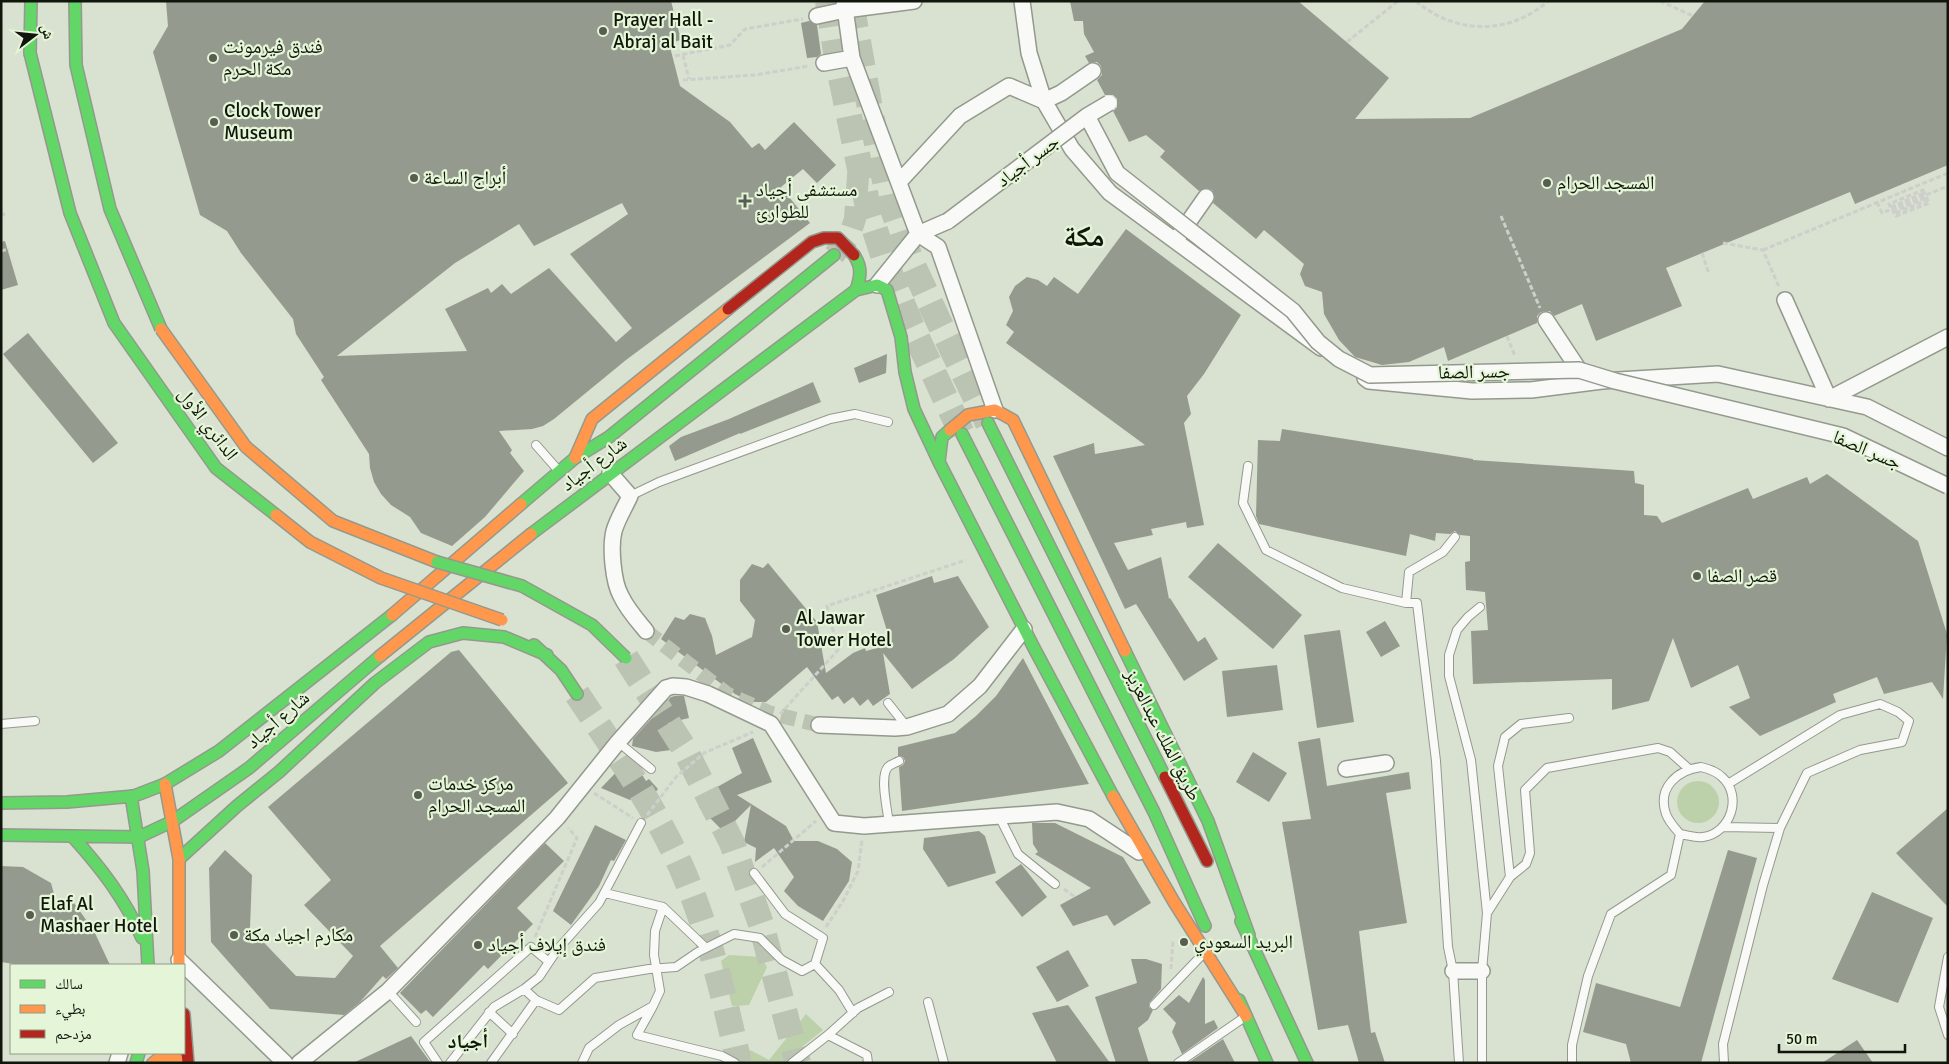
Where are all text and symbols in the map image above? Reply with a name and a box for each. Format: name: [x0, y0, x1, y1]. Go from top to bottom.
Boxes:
place label: Prayer Hall - Abraj al Bait: [613, 8, 713, 54]
north arrow: [10, 10, 60, 60]
text: ش: [37, 22, 57, 41]
marker: Prayer Hall - Abraj al Bait: [597, 25, 609, 37]
place label: فندق فيرمونت مكة الحرم: [223, 35, 323, 82]
marker: فندق فيرمونت مكة الحرم: [207, 52, 219, 64]
place label: Clock Tower Museum: [224, 99, 321, 145]
marker: Clock Tower Museum: [208, 116, 220, 128]
street label: جسر أجياد: [992, 130, 1064, 192]
place label: أبراج الساعة: [424, 166, 506, 190]
place label: المسجد الحرام: [1557, 171, 1655, 196]
marker: أبراج الساعة: [408, 172, 420, 184]
marker: المسجد الحرام: [1541, 177, 1553, 189]
place label: مستشفى أجياد للطوارئ: [756, 178, 857, 224]
marker: مستشفى أجياد للطوارئ: [738, 194, 752, 208]
district label: مكة: [1064, 219, 1104, 254]
street label: جسر الصفا: [1438, 359, 1510, 385]
street label: الدائري الأول: [170, 383, 243, 467]
street label: جسر الصفا: [1829, 425, 1905, 475]
street label: شارع أجياد: [556, 431, 632, 497]
place label: قصر الصفا: [1707, 564, 1777, 588]
marker: قصر الصفا: [1691, 570, 1703, 582]
place label: Al Jawar Tower Hotel: [796, 606, 892, 652]
marker: Al Jawar Tower Hotel: [780, 623, 792, 635]
street label: طريق الملك عبدالعزيز: [1119, 664, 1207, 805]
street label: شارع أجياد: [241, 686, 315, 754]
place label: مركز خدمات المسجد الحرام: [428, 772, 526, 819]
marker: مركز خدمات المسجد الحرام: [412, 789, 424, 801]
place label: Elaf Al Mashaer Hotel: [40, 892, 158, 938]
marker: Elaf Al Mashaer Hotel: [24, 909, 36, 921]
place label: مكارم اجياد مكة: [244, 923, 353, 948]
marker: مكارم اجياد مكة: [228, 929, 240, 941]
place label: البريد السعودي: [1194, 930, 1293, 957]
place label: فندق إيلاف أجياد: [488, 933, 606, 958]
marker: البريد السعودي: [1178, 936, 1190, 948]
marker: فندق إيلاف أجياد: [472, 939, 484, 951]
legend: [10, 964, 185, 1054]
text: سالك: [55, 975, 83, 993]
text: بطيء: [55, 1000, 85, 1021]
scale bar: [1779, 1022, 1905, 1054]
text: مزدحم: [55, 1025, 92, 1044]
district label: أجياد: [448, 1027, 488, 1054]
text: 50 m: [1786, 1030, 1817, 1048]

